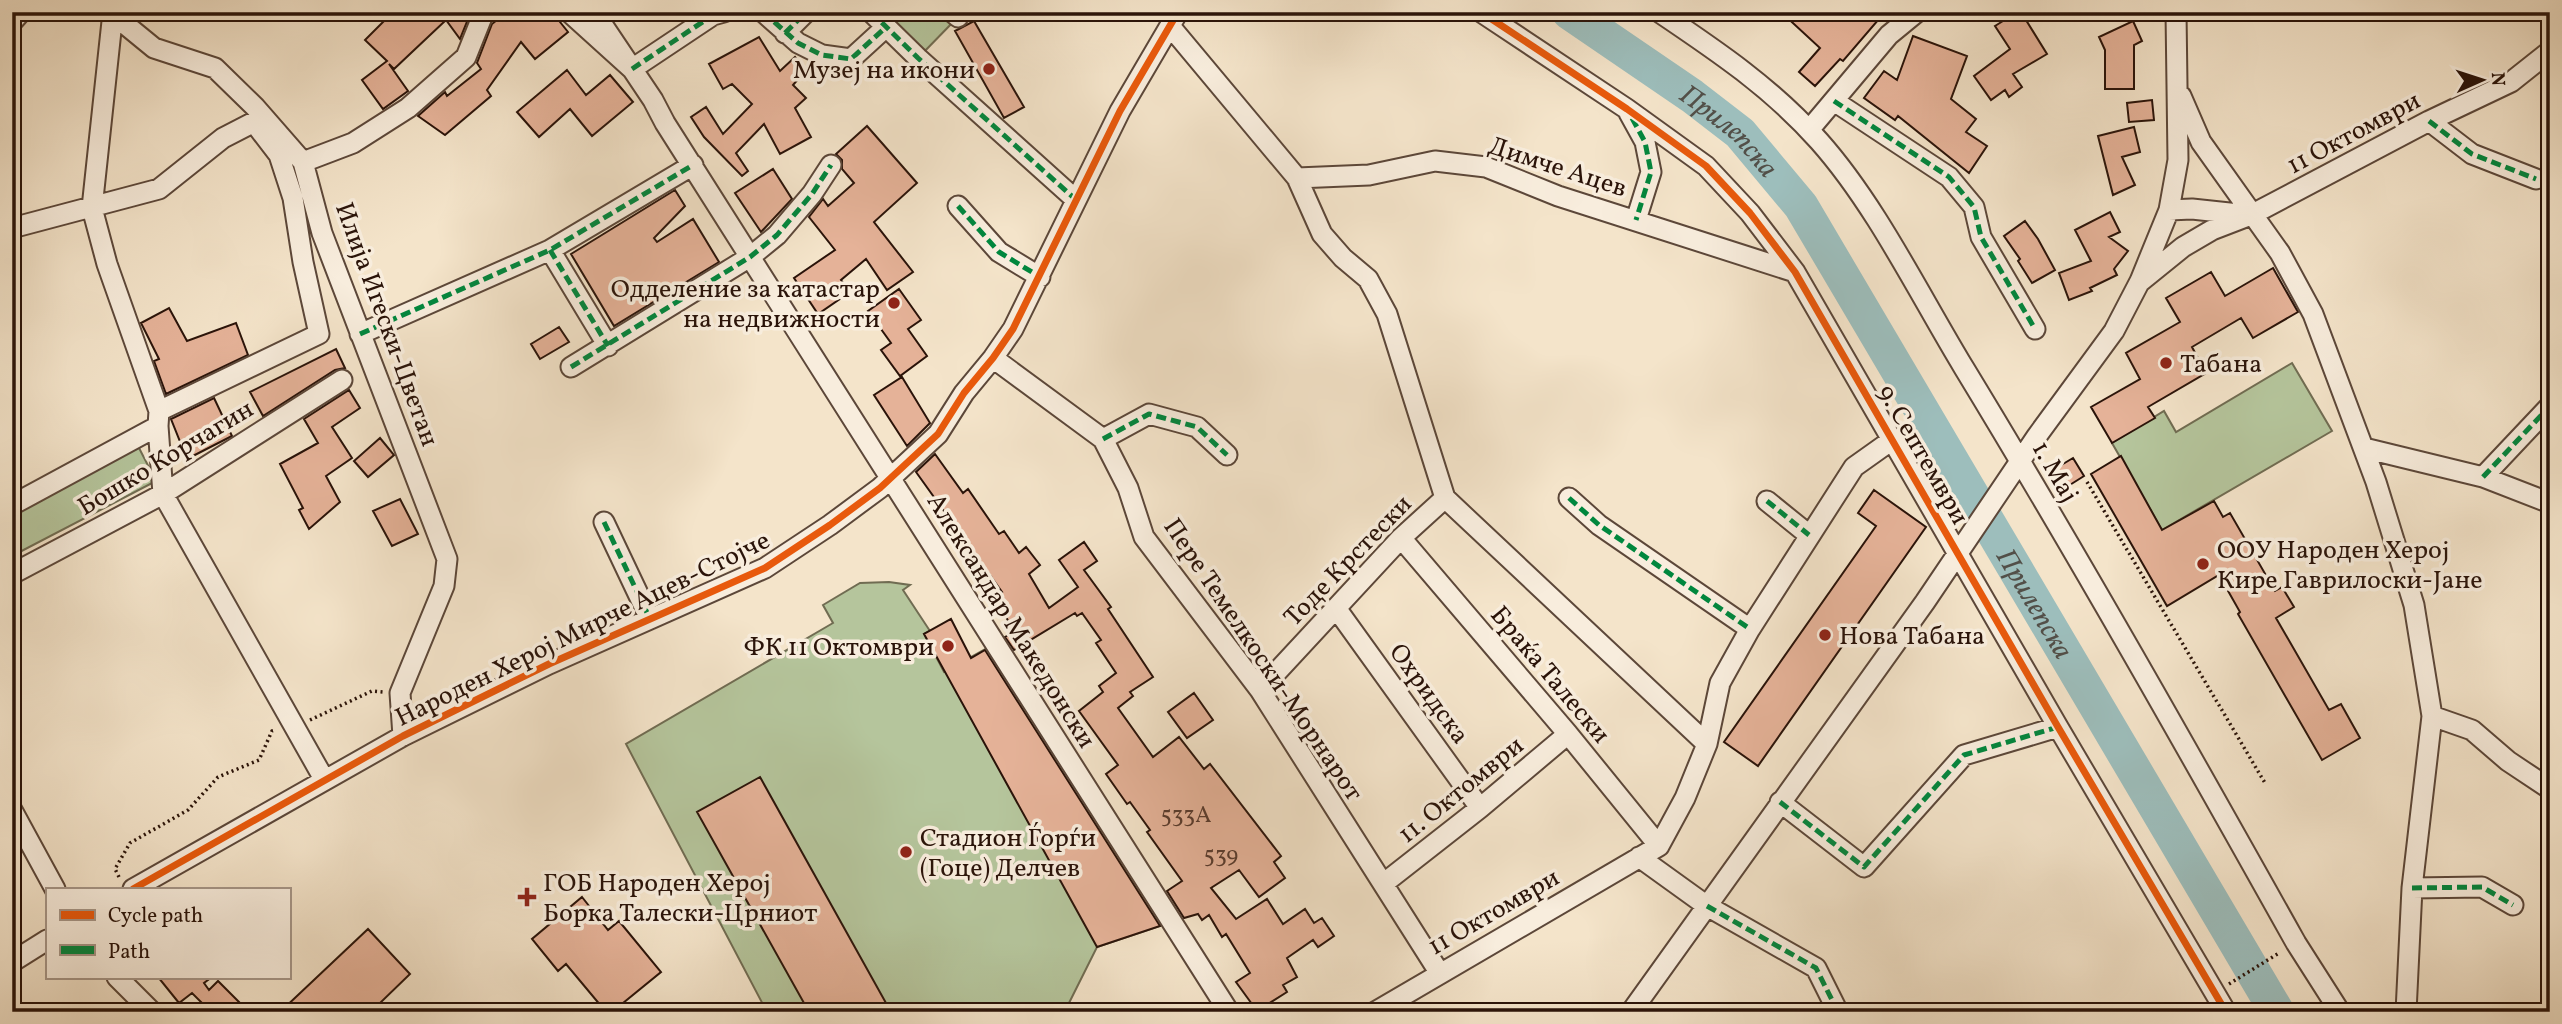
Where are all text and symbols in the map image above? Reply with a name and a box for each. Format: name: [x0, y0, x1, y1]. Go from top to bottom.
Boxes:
north arrow: [2446, 46, 2516, 116]
place label: Музеј на икони: [793, 53, 975, 89]
marker: Музеј на икони: [981, 61, 997, 77]
text: N: [2484, 72, 2510, 87]
water label: Прилепска: [1671, 76, 1786, 187]
street label: 11 Октомври: [2281, 83, 2427, 184]
street label: Димче Ацев: [1484, 129, 1631, 207]
street label: Илија Игески-Цветан: [325, 198, 447, 452]
place label: Одделение за катастар на недвижности: [611, 272, 880, 338]
marker: Одделение за катастар на недвижности: [886, 295, 902, 311]
place label: Табана: [2180, 347, 2262, 383]
marker: Табана: [2158, 355, 2174, 371]
street label: 9. Септември: [1868, 378, 1977, 532]
street label: Бошко Корчагин: [71, 392, 261, 525]
street label: 1. Мај: [2022, 434, 2086, 510]
street label: Александар Македонски: [917, 487, 1104, 755]
street label: Тоде Крстески: [1276, 488, 1421, 635]
street label: Пере Темелкоски-Морнарот: [1154, 511, 1371, 809]
street label: Народен Херој Мирче Ацев-Стојче: [389, 523, 776, 736]
place label: ООУ Народен Херој Кире Гаврилоски-Јане: [2217, 533, 2483, 599]
water label: Прилепска: [1986, 542, 2081, 667]
marker: ООУ Народен Херој Кире Гаврилоски-Јане: [2195, 556, 2211, 572]
street label: Браќа Талески: [1481, 599, 1618, 752]
place label: Нова Табана: [1839, 619, 1985, 655]
marker: Нова Табана: [1817, 627, 1833, 643]
place label: ФК 11 Октомври: [744, 630, 934, 666]
street label: Охридска: [1380, 636, 1477, 752]
marker: ФК 11 Октомври: [940, 638, 956, 654]
street label: 11. Октомври: [1391, 729, 1532, 853]
house number: 533А: [1161, 800, 1211, 832]
place label: Стадион Ѓорѓи (Гоце) Делчев: [920, 821, 1096, 887]
house number: 539: [1204, 840, 1238, 872]
marker: Стадион Ѓорѓи (Гоце) Делчев: [898, 844, 914, 860]
street label: 11 Октомври: [1422, 861, 1566, 965]
place label: ГОБ Народен Херој Борка Талески-Црниот: [543, 866, 817, 932]
marker: ГОБ Народен Херој Борка Талески-Црниот: [517, 887, 537, 907]
legend: [46, 888, 290, 978]
text: Cycle path: [108, 902, 203, 931]
text: Path: [108, 938, 150, 967]

